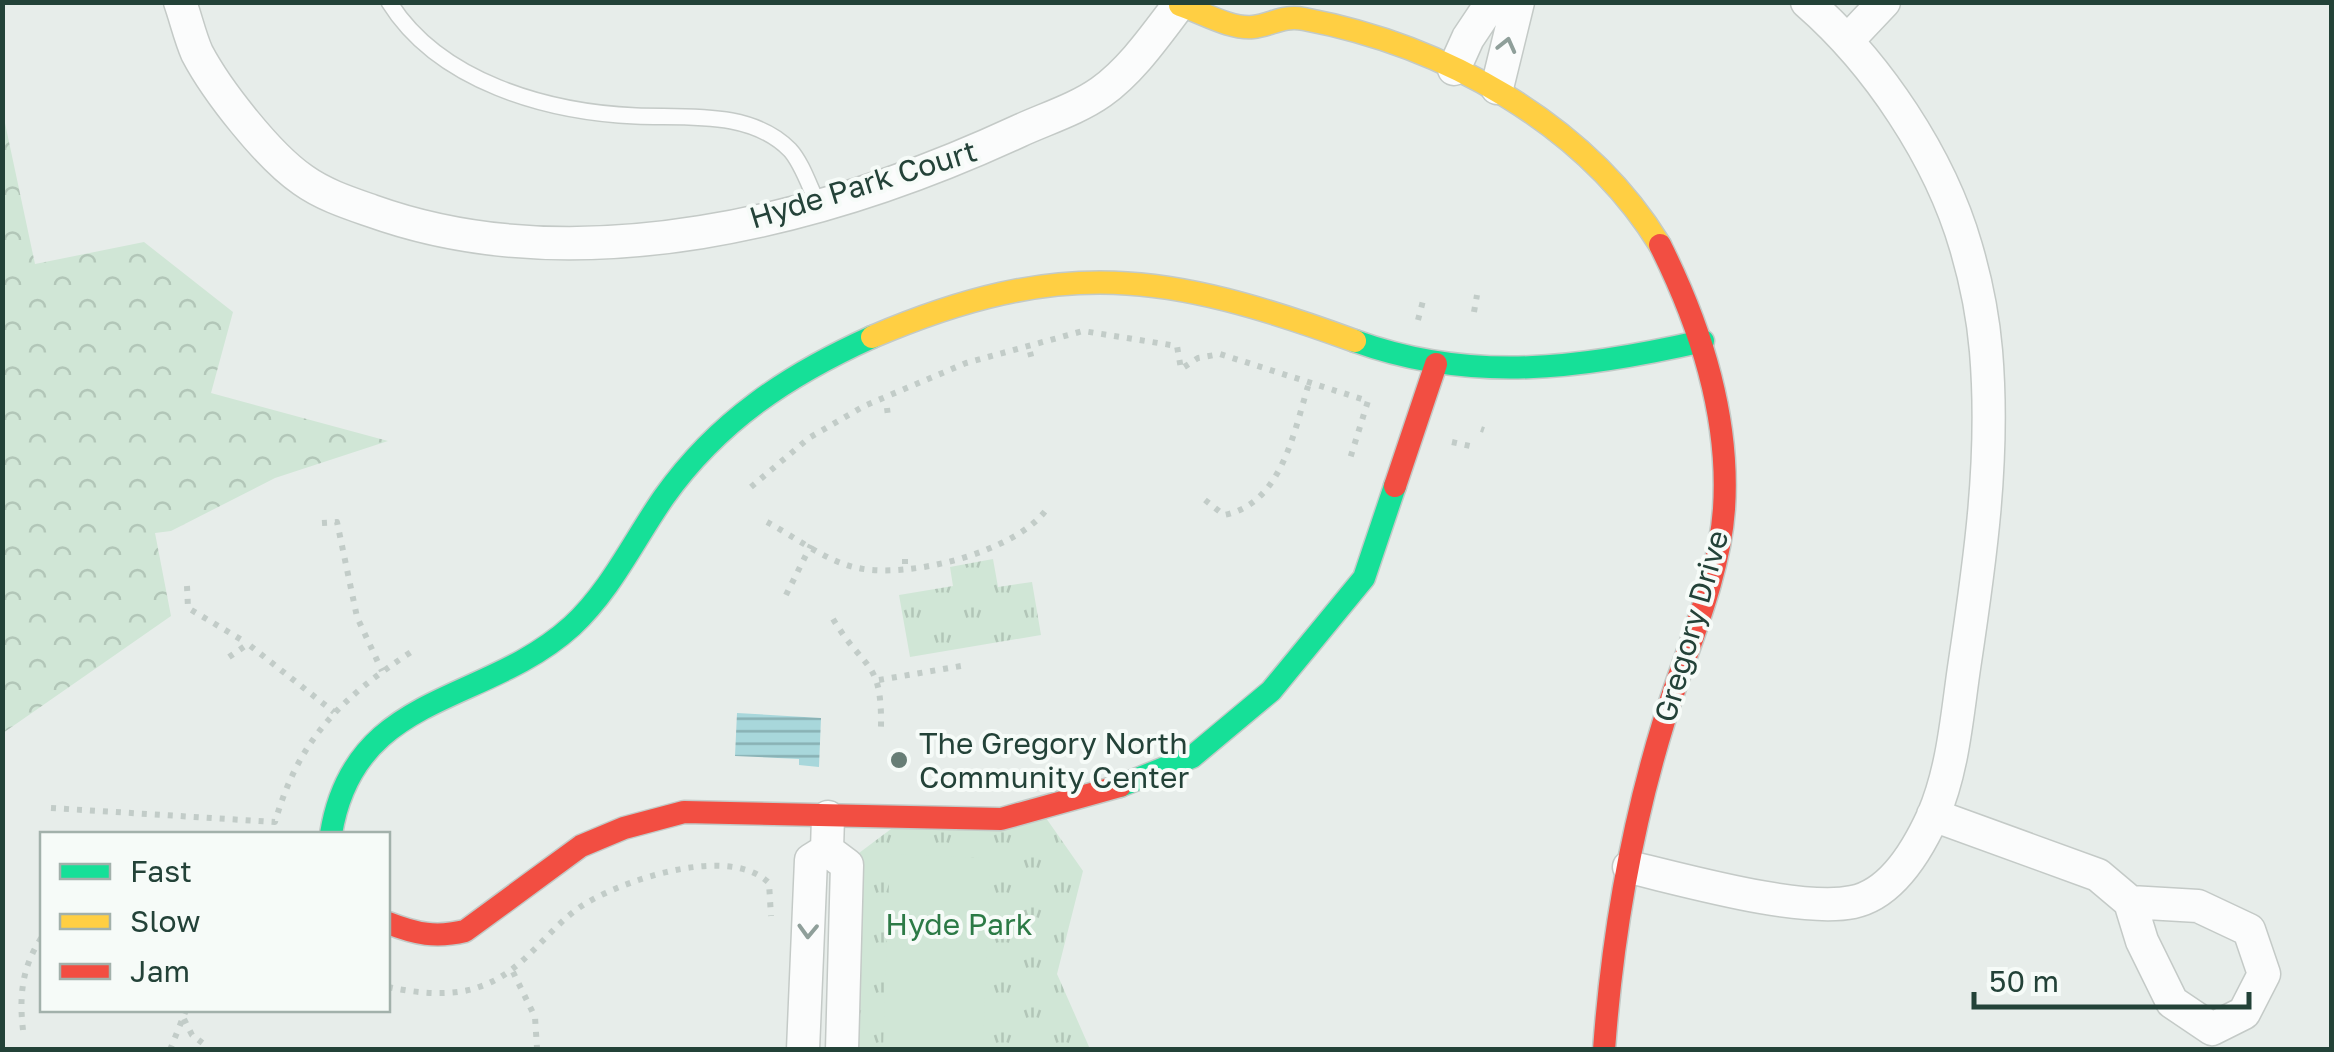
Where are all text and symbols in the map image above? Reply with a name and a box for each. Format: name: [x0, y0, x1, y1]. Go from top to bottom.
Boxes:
one-way arrow: [1496, 37, 1517, 54]
street label: Hyde Park Court: [745, 132, 981, 236]
street label: Gregory Drive: [1646, 526, 1736, 726]
place label: The Gregory North Community Center: [919, 725, 1189, 795]
marker: The Gregory North Community Center: [888, 749, 910, 771]
legend: [40, 832, 390, 1012]
text: Fast: [130, 853, 192, 889]
text: Slow: [130, 903, 201, 939]
park label: Hyde Park: [885, 906, 1033, 942]
one-way arrow: [798, 923, 819, 939]
scale bar: [1974, 947, 2249, 1009]
text: Jam: [130, 953, 190, 989]
text: 50 m: [1989, 963, 2059, 999]

